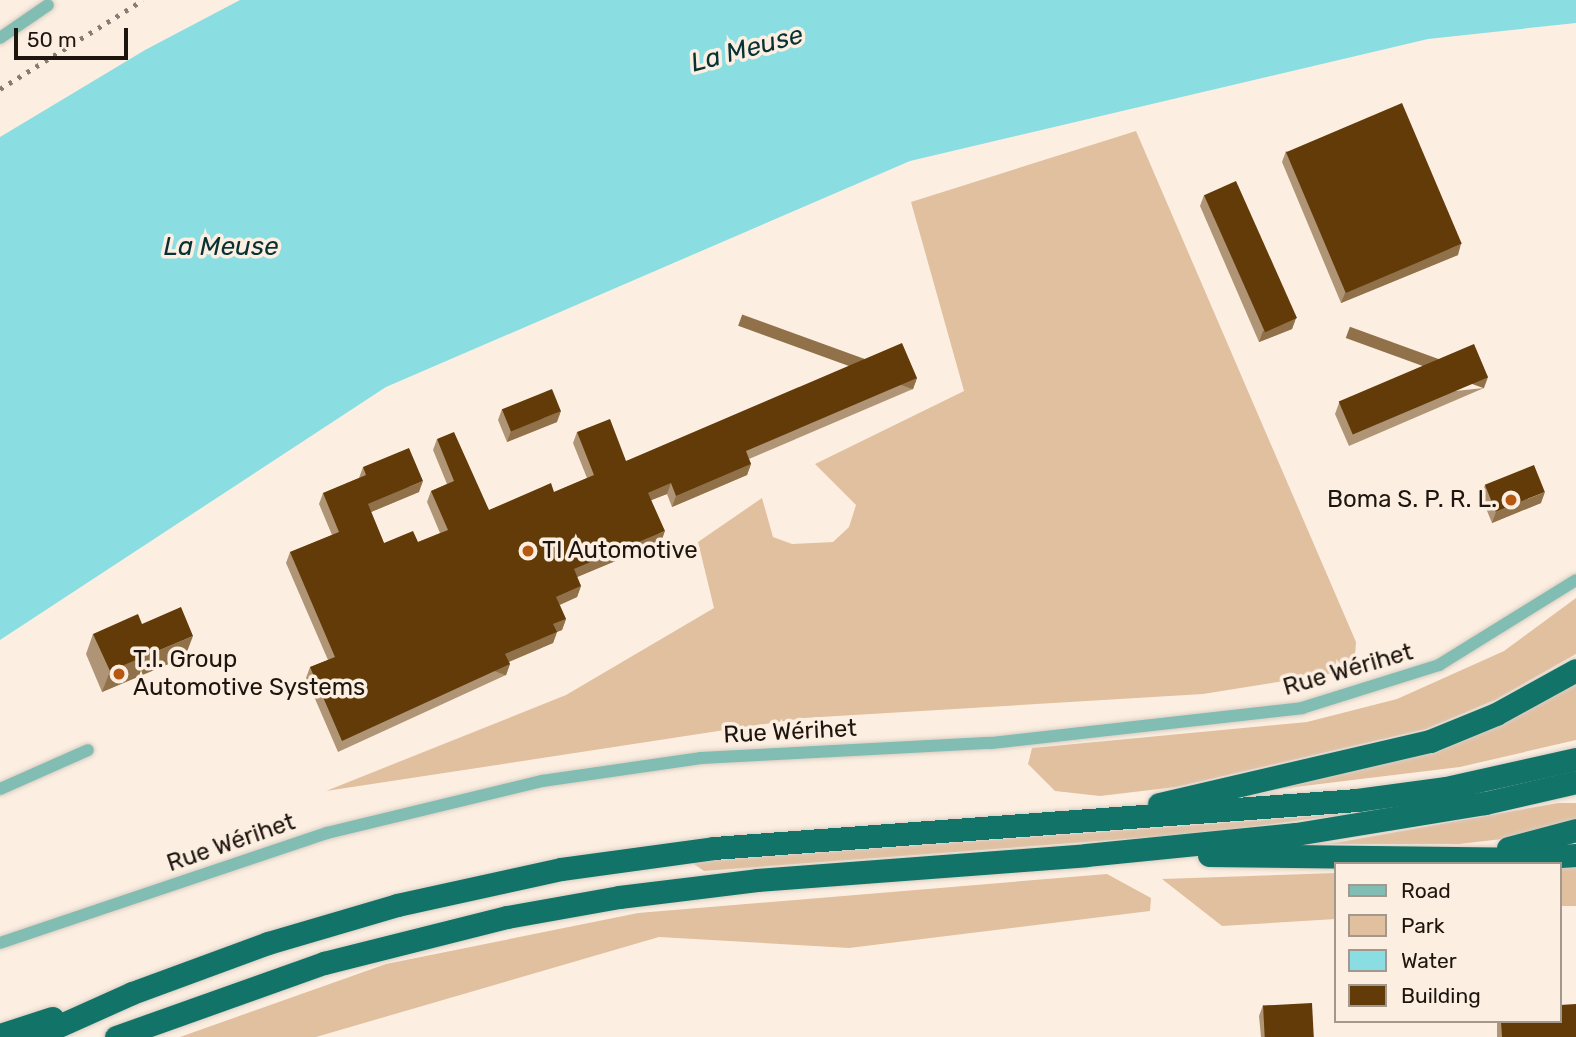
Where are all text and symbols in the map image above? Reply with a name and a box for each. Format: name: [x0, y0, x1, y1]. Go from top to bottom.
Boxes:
scale bar: [18, 14, 131, 58]
water label: La Meuse: [687, 19, 807, 79]
text: 50 m: [27, 27, 77, 52]
water label: La Meuse: [164, 231, 278, 263]
place label: Boma S. P. R. L.: [1327, 486, 1497, 514]
marker: Boma S. P. R. L.: [1503, 492, 1519, 508]
place label: TI Automotive: [542, 537, 698, 565]
marker: TI Automotive: [520, 543, 536, 559]
street label: Rue Wérihet: [1280, 638, 1416, 702]
place label: T.I. Group Automotive Systems: [133, 646, 365, 702]
marker: T.I. Group Automotive Systems: [111, 666, 127, 682]
street label: Rue Wérihet: [722, 714, 858, 750]
street label: Rue Wérihet: [163, 808, 299, 878]
legend: [1334, 862, 1562, 1023]
text: Road: [1401, 878, 1451, 903]
text: Park: [1401, 913, 1445, 938]
text: Water: [1401, 948, 1457, 973]
text: Building: [1401, 983, 1481, 1008]

